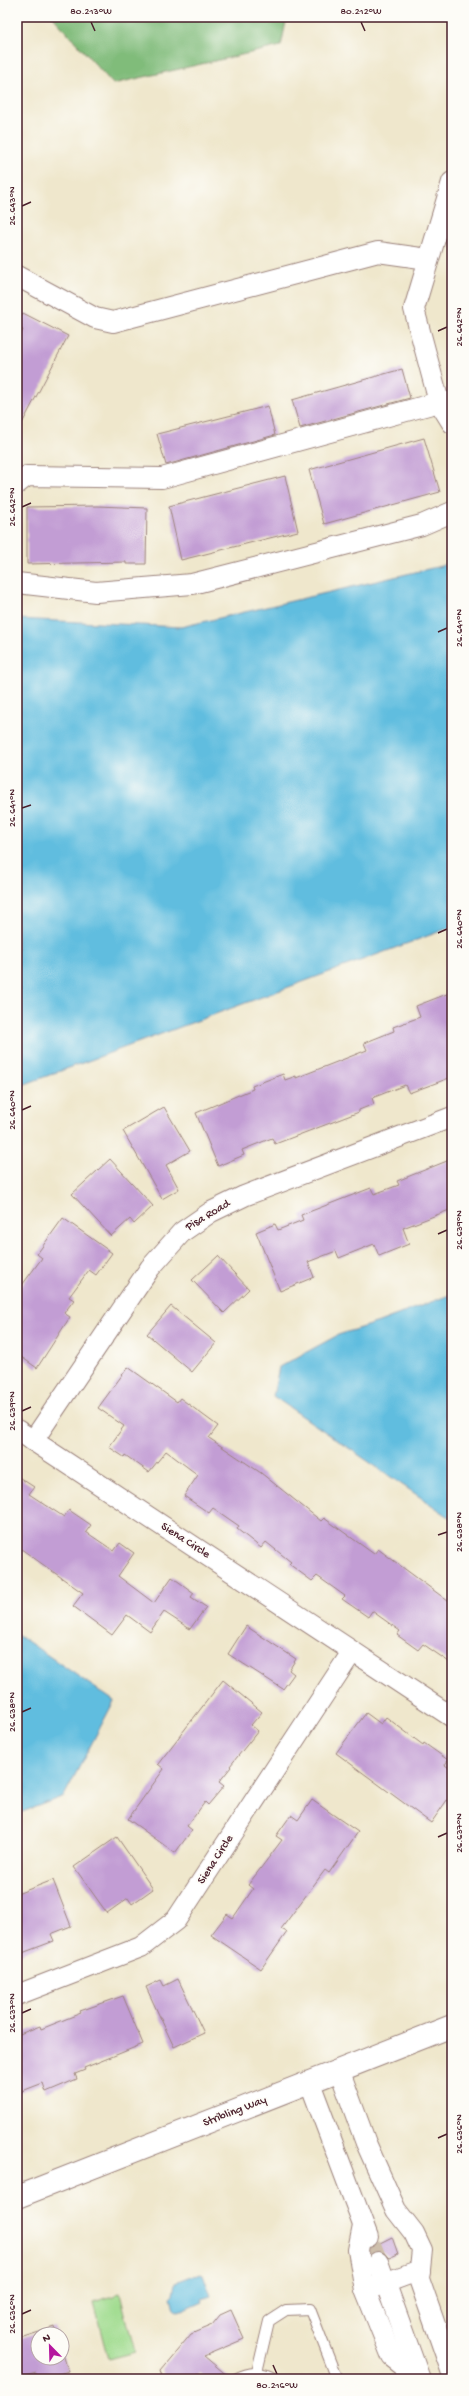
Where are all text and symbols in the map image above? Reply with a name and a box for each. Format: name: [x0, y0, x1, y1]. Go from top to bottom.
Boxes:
text: 80.213°W: [70, 6, 112, 18]
text: 80.212°W: [340, 6, 382, 18]
text: 26.643°N: [7, 186, 19, 226]
text: 26.642°N: [454, 307, 466, 346]
text: 26.642°N: [7, 487, 19, 526]
text: 26.641°N: [454, 609, 466, 647]
text: 26.641°N: [7, 789, 19, 827]
text: 26.640°N: [454, 909, 466, 949]
text: 26.640°N: [7, 1090, 19, 1130]
street label: Pisa Road: [182, 1197, 234, 1235]
text: 26.639°N: [454, 1210, 466, 1250]
text: 26.639°N: [7, 1391, 19, 1431]
text: 26.638°N: [454, 1512, 466, 1552]
street label: Siena Circle: [158, 1520, 213, 1563]
text: 26.638°N: [7, 1692, 19, 1732]
text: 26.637°N: [454, 1813, 466, 1853]
street label: Siena Circle: [195, 1832, 238, 1887]
text: 26.637°N: [7, 1993, 19, 2033]
street label: Stribling Way: [201, 2093, 269, 2131]
text: 26.636°N: [454, 2114, 466, 2154]
text: 26.636°N: [7, 2294, 19, 2334]
north arrow: [30, 2326, 70, 2366]
text: N: [41, 2332, 53, 2346]
text: 80.216°W: [256, 2380, 298, 2392]

